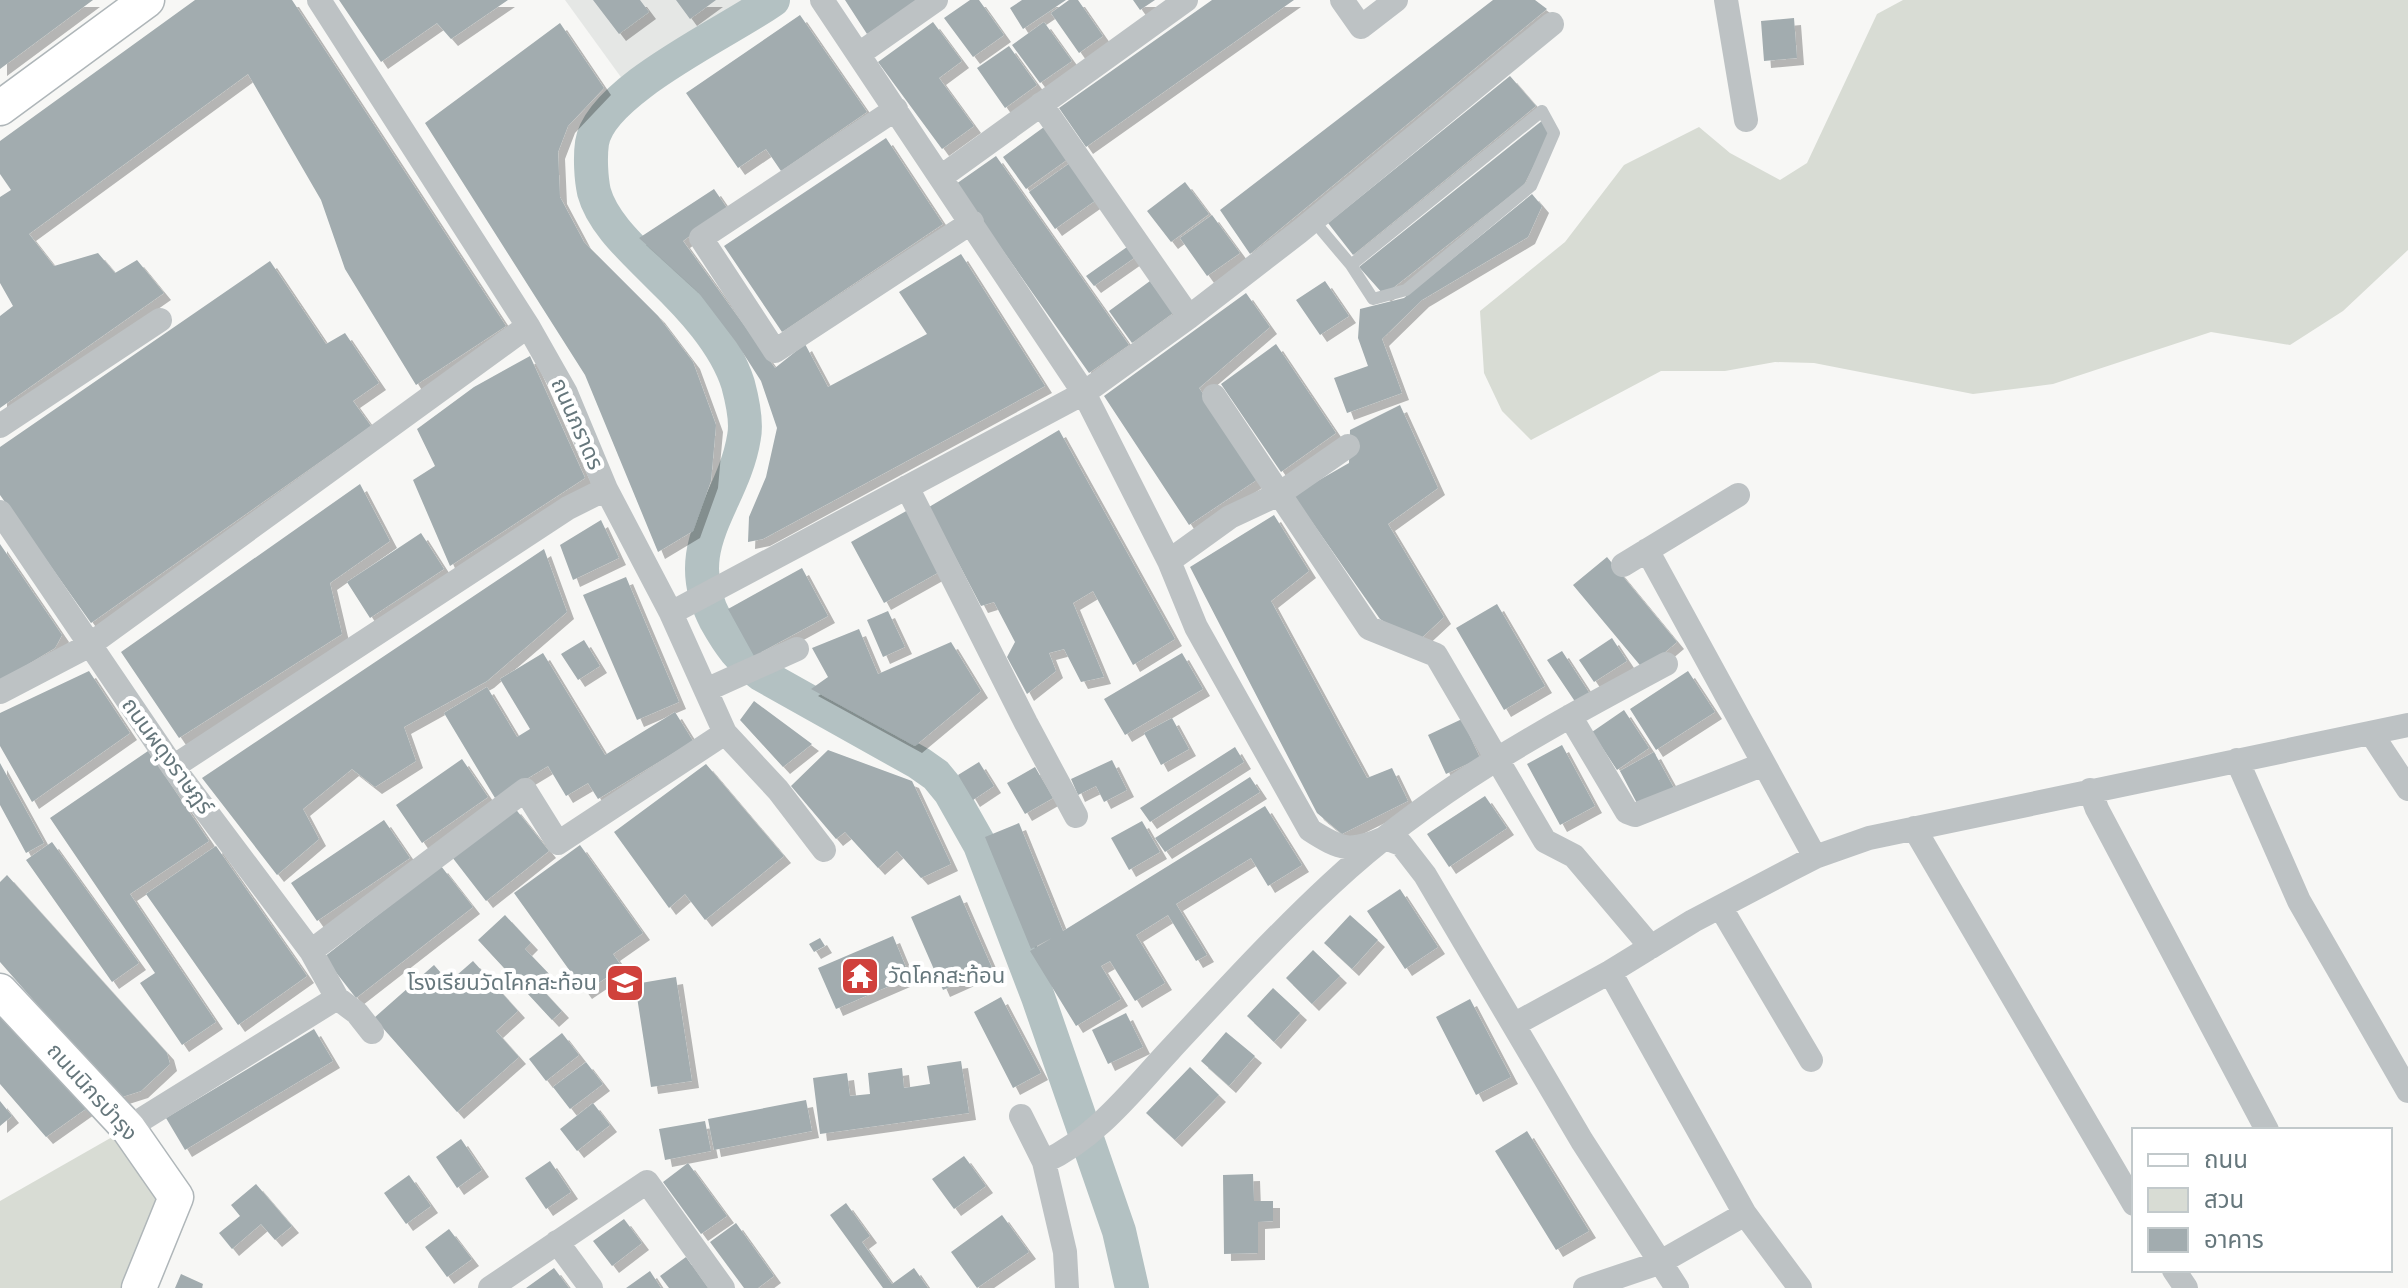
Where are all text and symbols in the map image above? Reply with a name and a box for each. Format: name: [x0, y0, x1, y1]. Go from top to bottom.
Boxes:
street label: ถนนภราดร: [545, 374, 609, 474]
street label: ถนนผดุงราษฎร์: [116, 693, 219, 820]
temple icon: วัดโคกสะท้อน: [839, 955, 881, 997]
school or university icon: โรงเรียนวัดโคกสะท้อน: [604, 962, 646, 1004]
place label: วัดโคกสะท้อน: [888, 963, 1005, 989]
place label: โรงเรียนวัดโคกสะท้อน: [407, 970, 597, 996]
street label: ถนนนิกรบำรุง: [41, 1038, 143, 1146]
legend: [2132, 1128, 2392, 1272]
text: ถนน: [2204, 1146, 2248, 1174]
text: สวน: [2204, 1186, 2244, 1214]
text: อาคาร: [2204, 1226, 2264, 1254]

